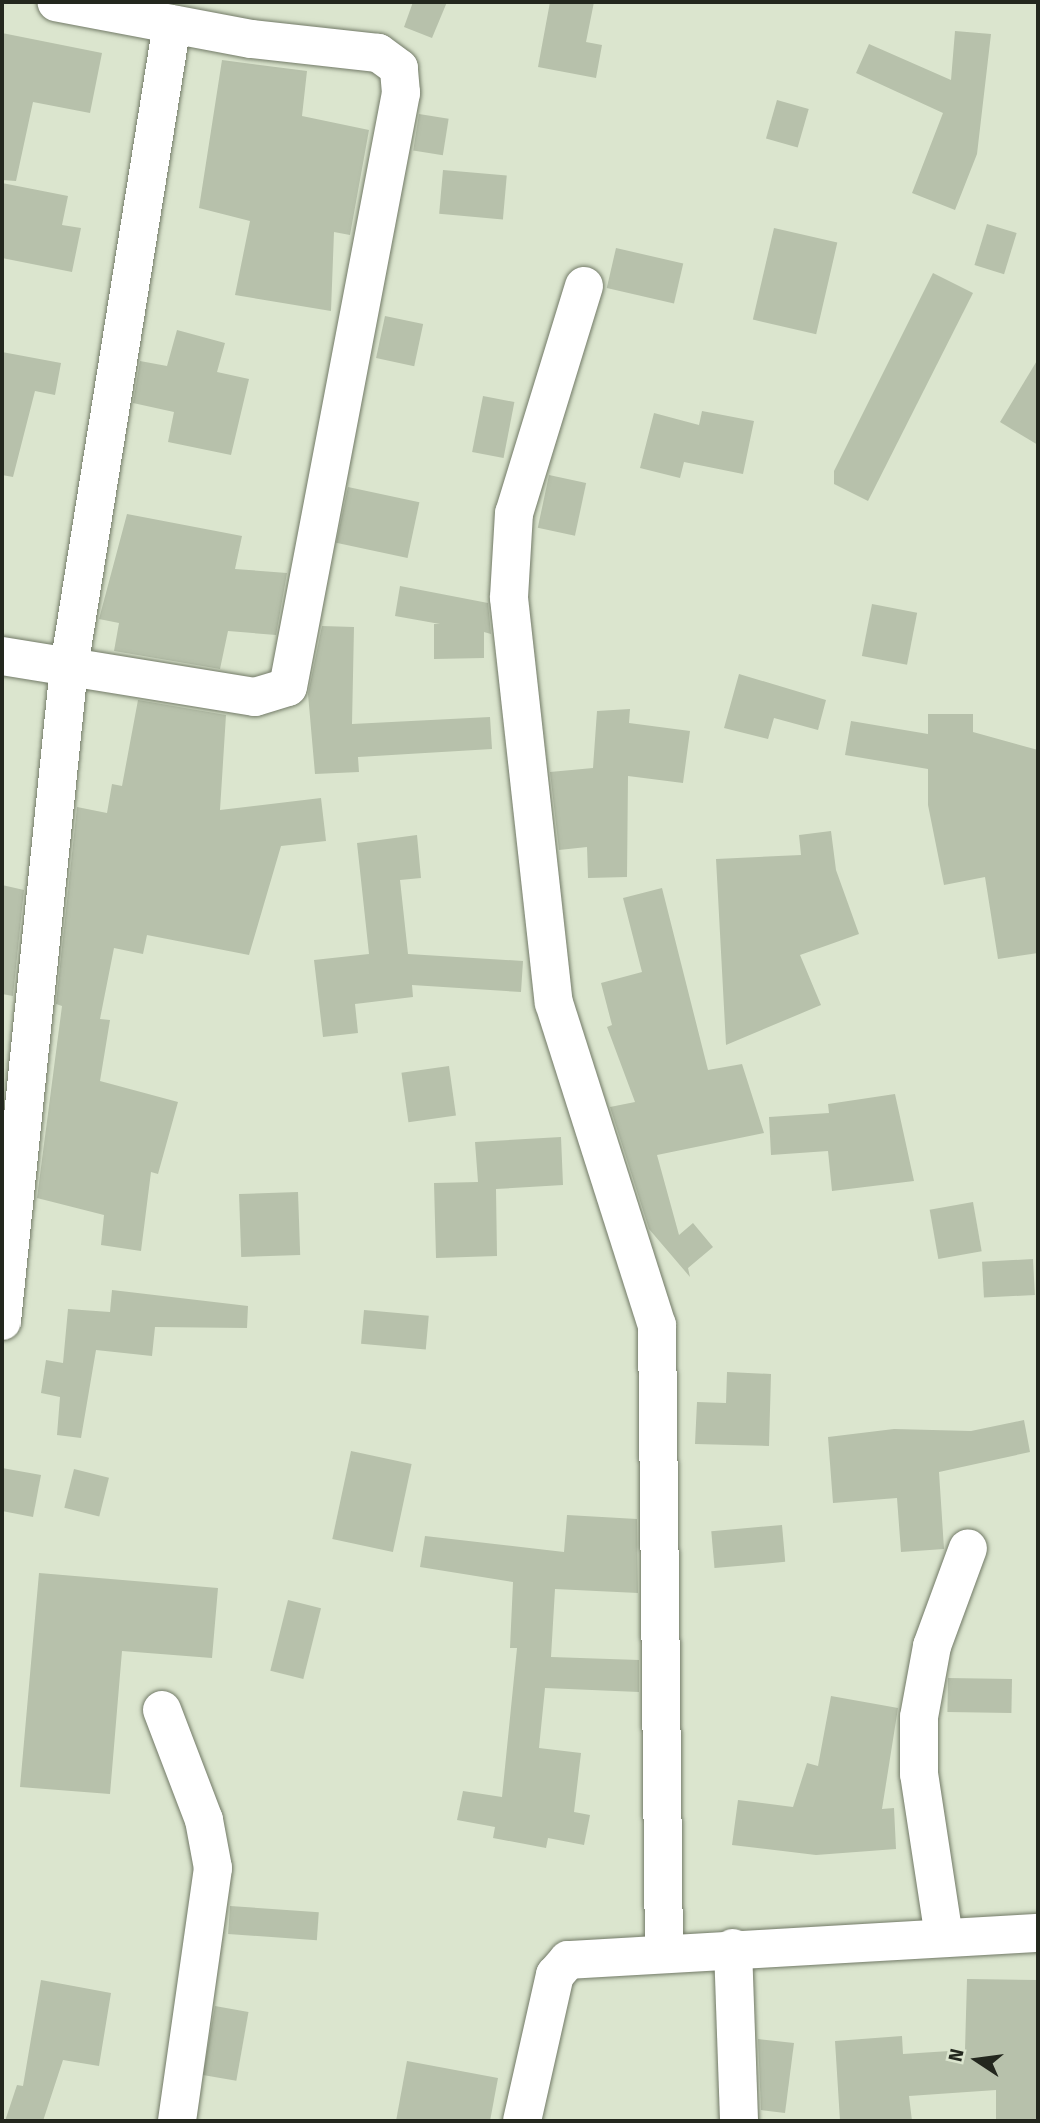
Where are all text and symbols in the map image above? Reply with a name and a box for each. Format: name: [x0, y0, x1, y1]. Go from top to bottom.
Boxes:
north arrow: [942, 2025, 1012, 2095]
text: N: [943, 2046, 969, 2064]

